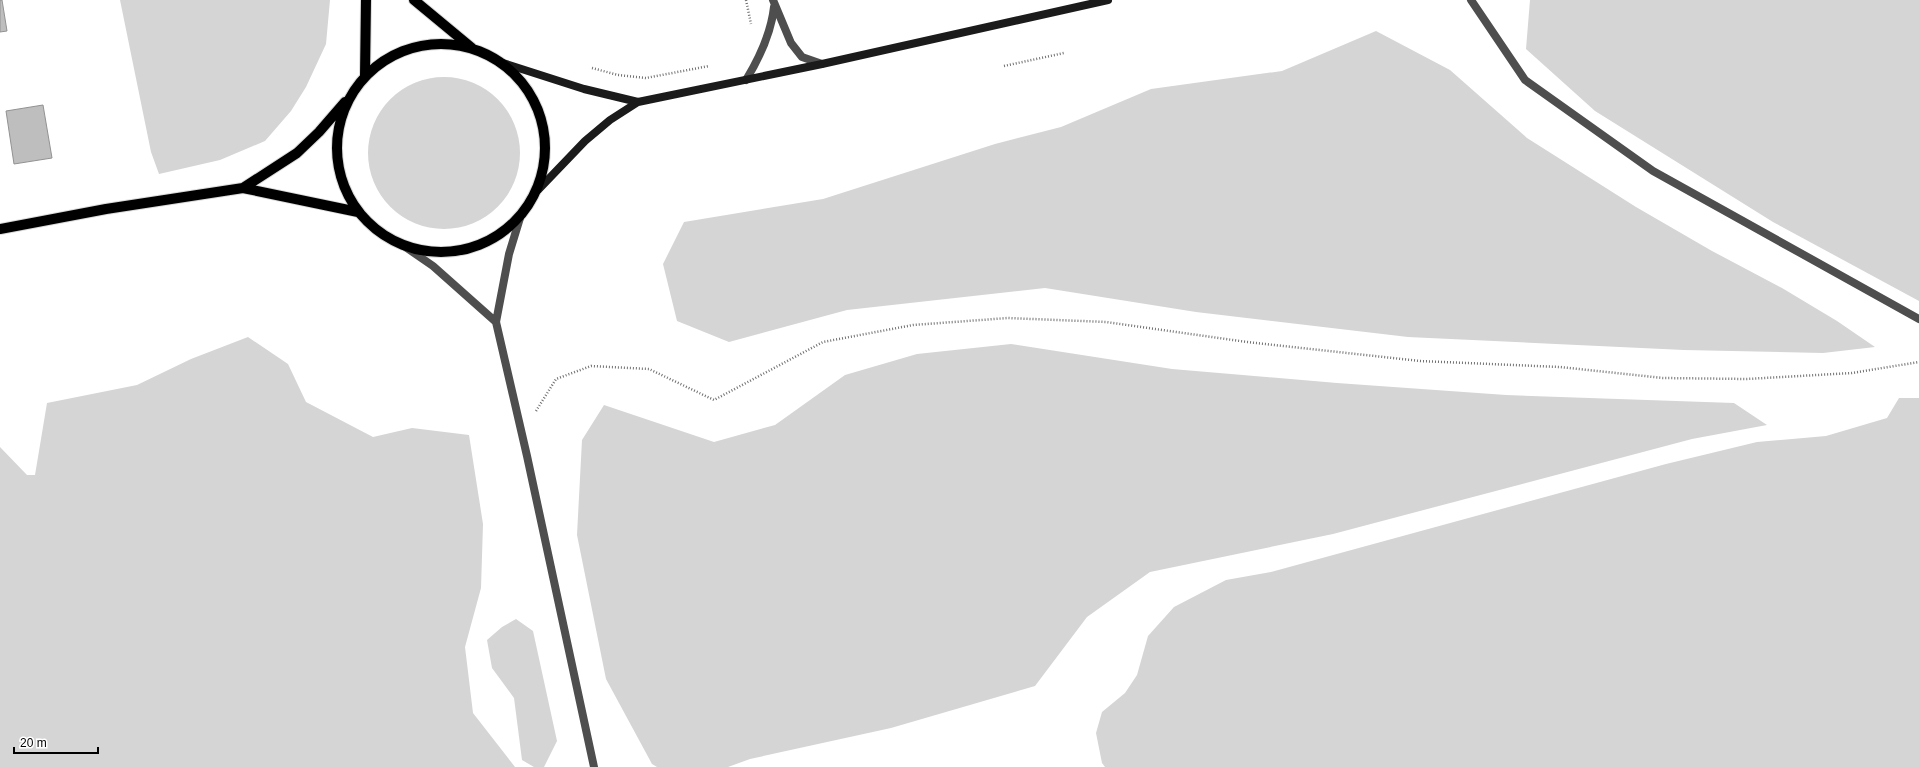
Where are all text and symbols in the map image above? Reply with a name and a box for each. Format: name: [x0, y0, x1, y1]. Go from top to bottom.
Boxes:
scale bar: [14, 729, 98, 755]
text: 20 m: [20, 736, 47, 750]

